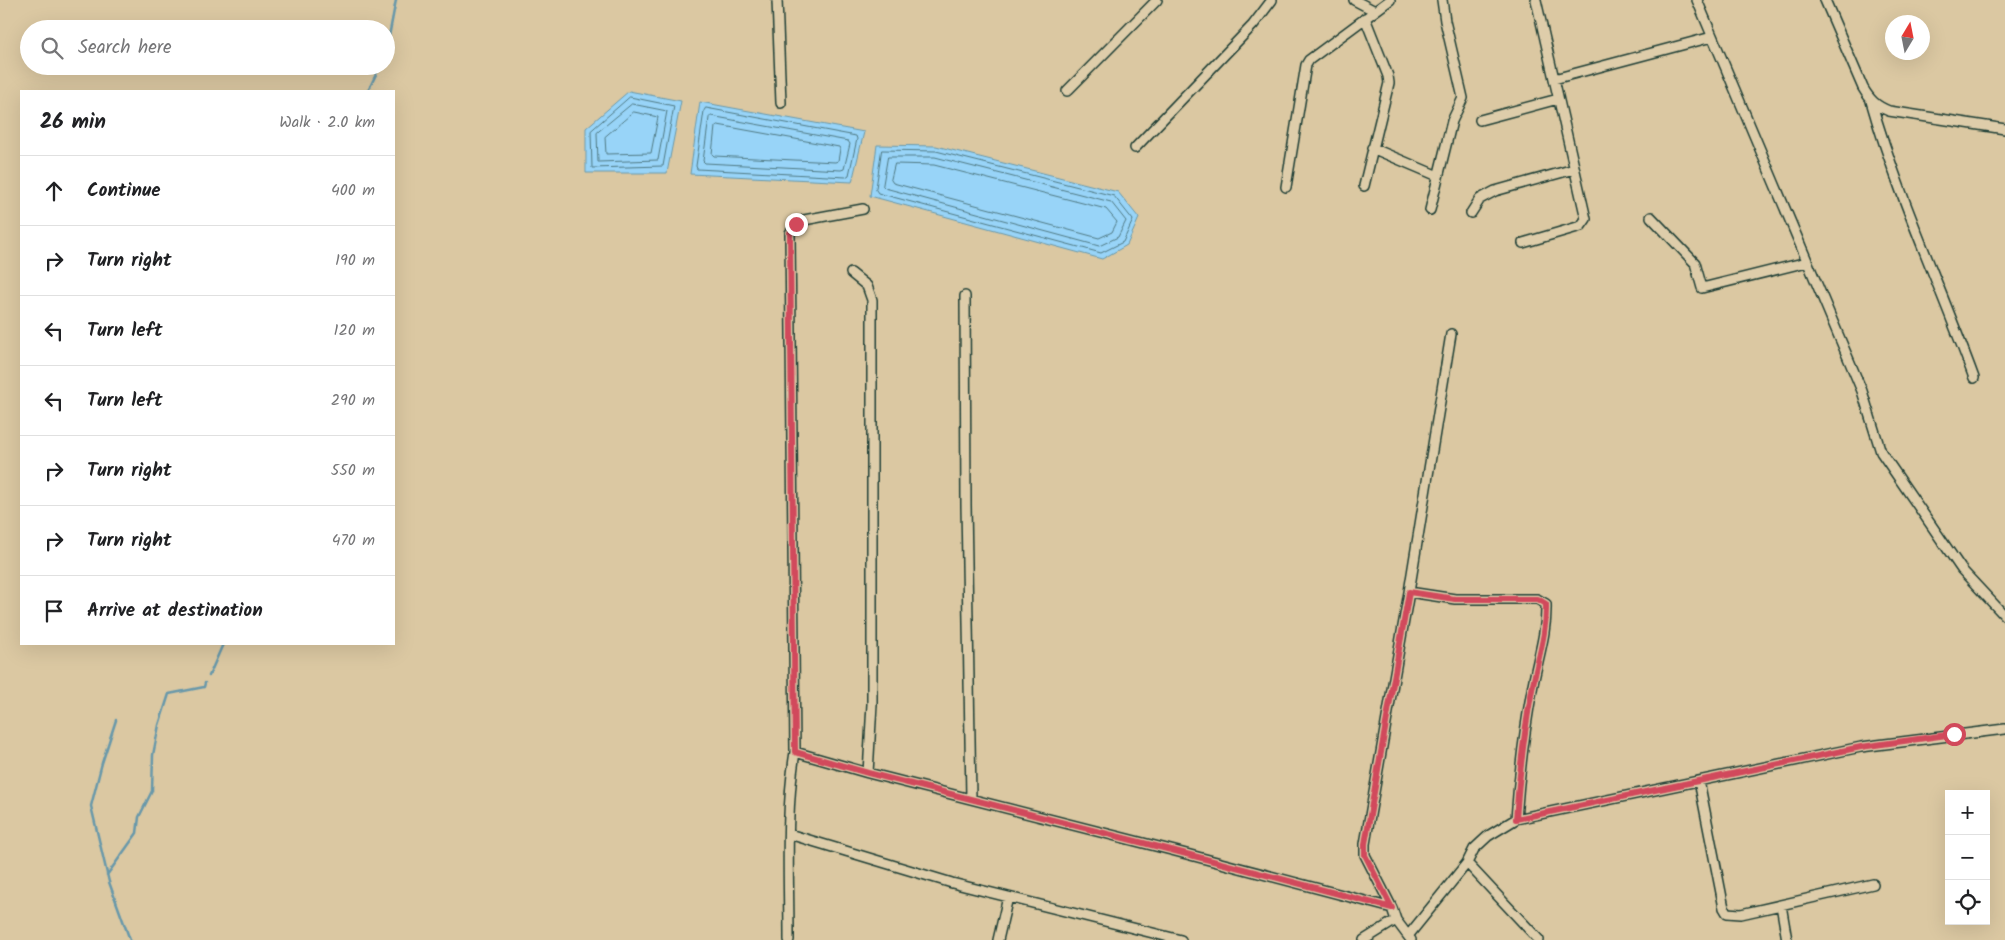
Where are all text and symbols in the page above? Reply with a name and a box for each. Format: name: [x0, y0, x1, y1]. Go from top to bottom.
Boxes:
north arrow: [1885, 15, 1930, 60]
search box: [20, 20, 395, 75]
text: Search here: [78, 33, 172, 63]
icon: search: [38, 34, 66, 62]
text: 26 min: [40, 106, 106, 139]
text: Walk · 2.0 km: [279, 110, 375, 135]
text: Continue: [87, 176, 160, 206]
icon: ahead: [40, 177, 68, 205]
text: 400 m: [331, 178, 375, 203]
route end: [785, 213, 808, 236]
text: Turn right: [87, 246, 172, 276]
icon: right: [40, 247, 68, 275]
text: 190 m: [335, 248, 375, 273]
text: Turn left: [87, 316, 162, 346]
icon: left: [40, 317, 68, 345]
text: 120 m: [334, 318, 375, 343]
text: Turn left: [87, 386, 162, 416]
icon: left: [40, 387, 68, 415]
text: 290 m: [331, 388, 375, 413]
text: Turn right: [87, 456, 172, 486]
icon: right: [40, 457, 68, 485]
text: 550 m: [331, 458, 375, 483]
text: Turn right: [87, 526, 172, 556]
icon: right: [40, 527, 68, 555]
text: 470 m: [332, 528, 375, 553]
text: Arrive at destination: [87, 596, 263, 626]
icon: arrive: [40, 597, 68, 625]
route start: [1943, 723, 1966, 746]
map controls: [1945, 790, 1990, 925]
button: +: [1945, 790, 1990, 835]
button: −: [1945, 835, 1990, 880]
button: locate: [1945, 880, 1990, 925]

